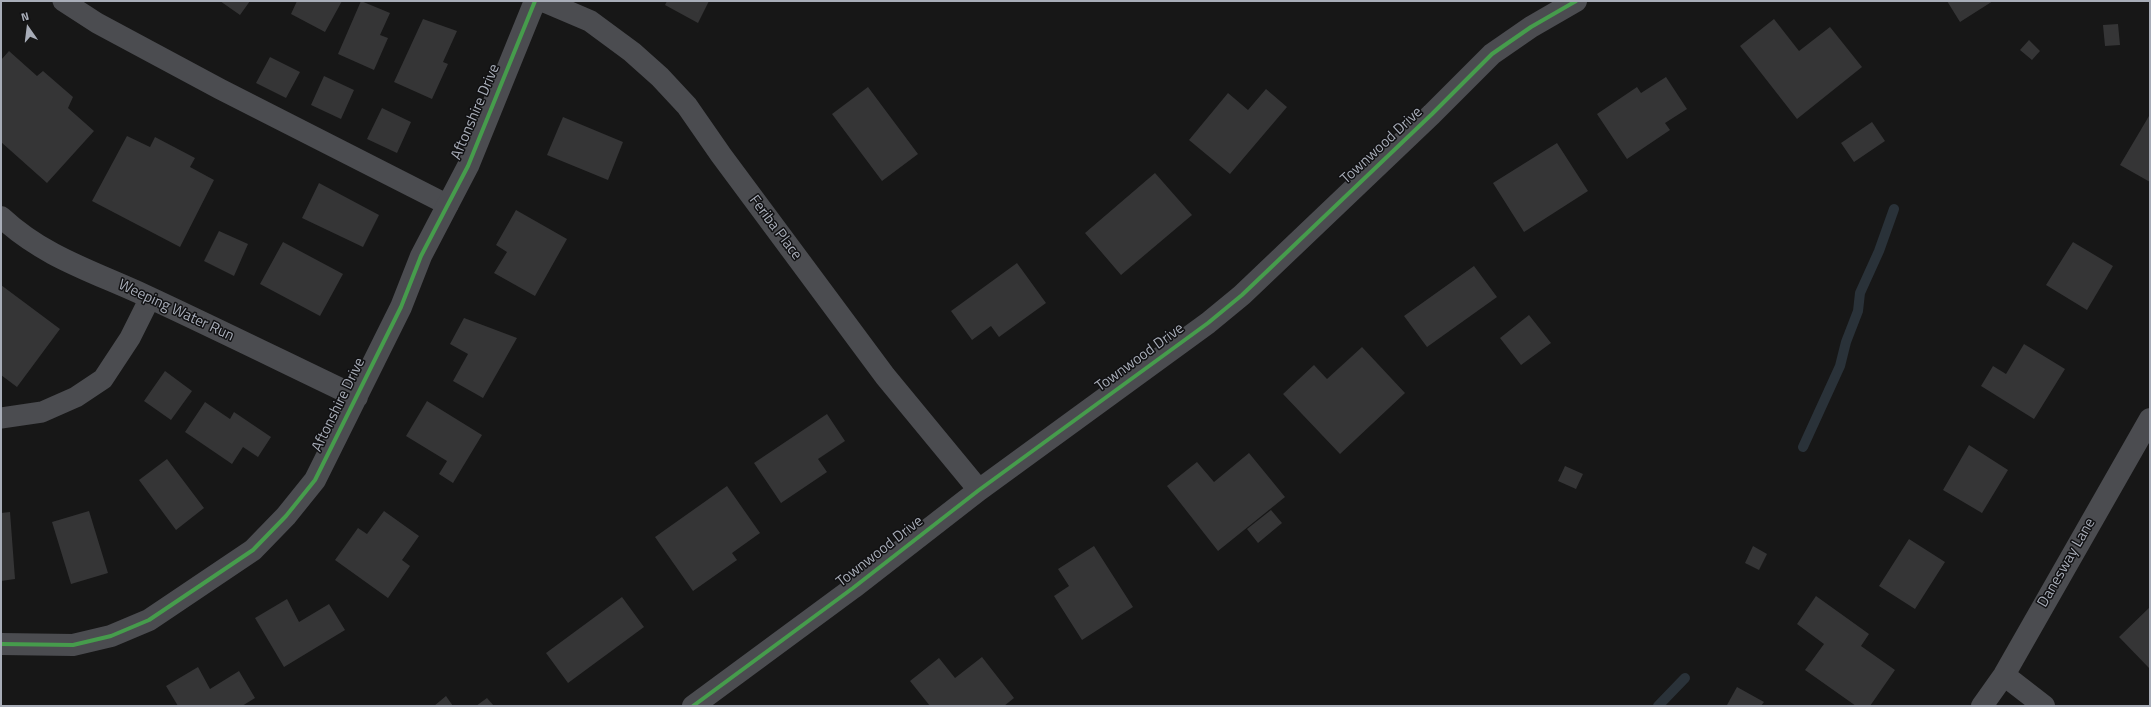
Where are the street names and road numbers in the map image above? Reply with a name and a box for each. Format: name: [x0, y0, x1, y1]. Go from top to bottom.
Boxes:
street label: Aftonshire Drive: [448, 62, 504, 162]
street label: Townwood Drive: [1337, 104, 1427, 188]
street label: Feriba Place: [745, 192, 805, 264]
street label: Weeping Water Run: [115, 276, 237, 346]
street label: Townwood Drive: [1092, 320, 1188, 396]
street label: Aftonshire Drive: [309, 355, 369, 455]
street label: Townwood Drive: [833, 513, 927, 591]
street label: Danesway Lane: [2034, 515, 2100, 611]

